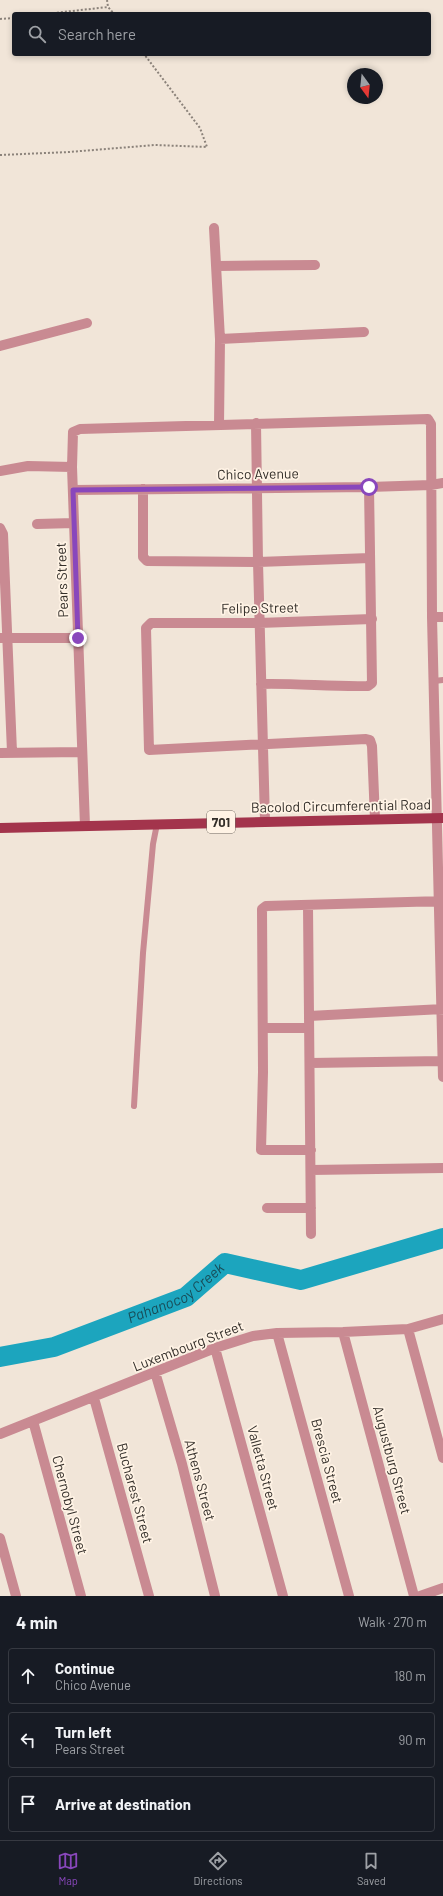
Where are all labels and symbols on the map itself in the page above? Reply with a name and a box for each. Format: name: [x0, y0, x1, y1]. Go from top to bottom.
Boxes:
north arrow: [347, 68, 383, 104]
street label: Chico Avenue: [217, 464, 299, 483]
route start: [360, 478, 378, 496]
street label: Pears Street: [52, 542, 71, 618]
street label: Felipe Street: [221, 598, 299, 617]
route end: [69, 629, 87, 647]
street label: Bacolod Circumferential Road: [251, 795, 431, 816]
road number: 701: [207, 811, 235, 833]
water label: Pahanocoy Creek: [125, 1258, 228, 1326]
street label: Luxembourg Street: [130, 1317, 245, 1374]
street label: Augustburg Street: [370, 1404, 415, 1516]
street label: Brescia Street: [308, 1417, 347, 1505]
street label: Valletta Street: [244, 1424, 283, 1512]
street label: Athens Street: [181, 1437, 220, 1522]
street label: Bucharest Street: [114, 1441, 157, 1545]
street label: Chernobyl Street: [49, 1453, 92, 1556]

